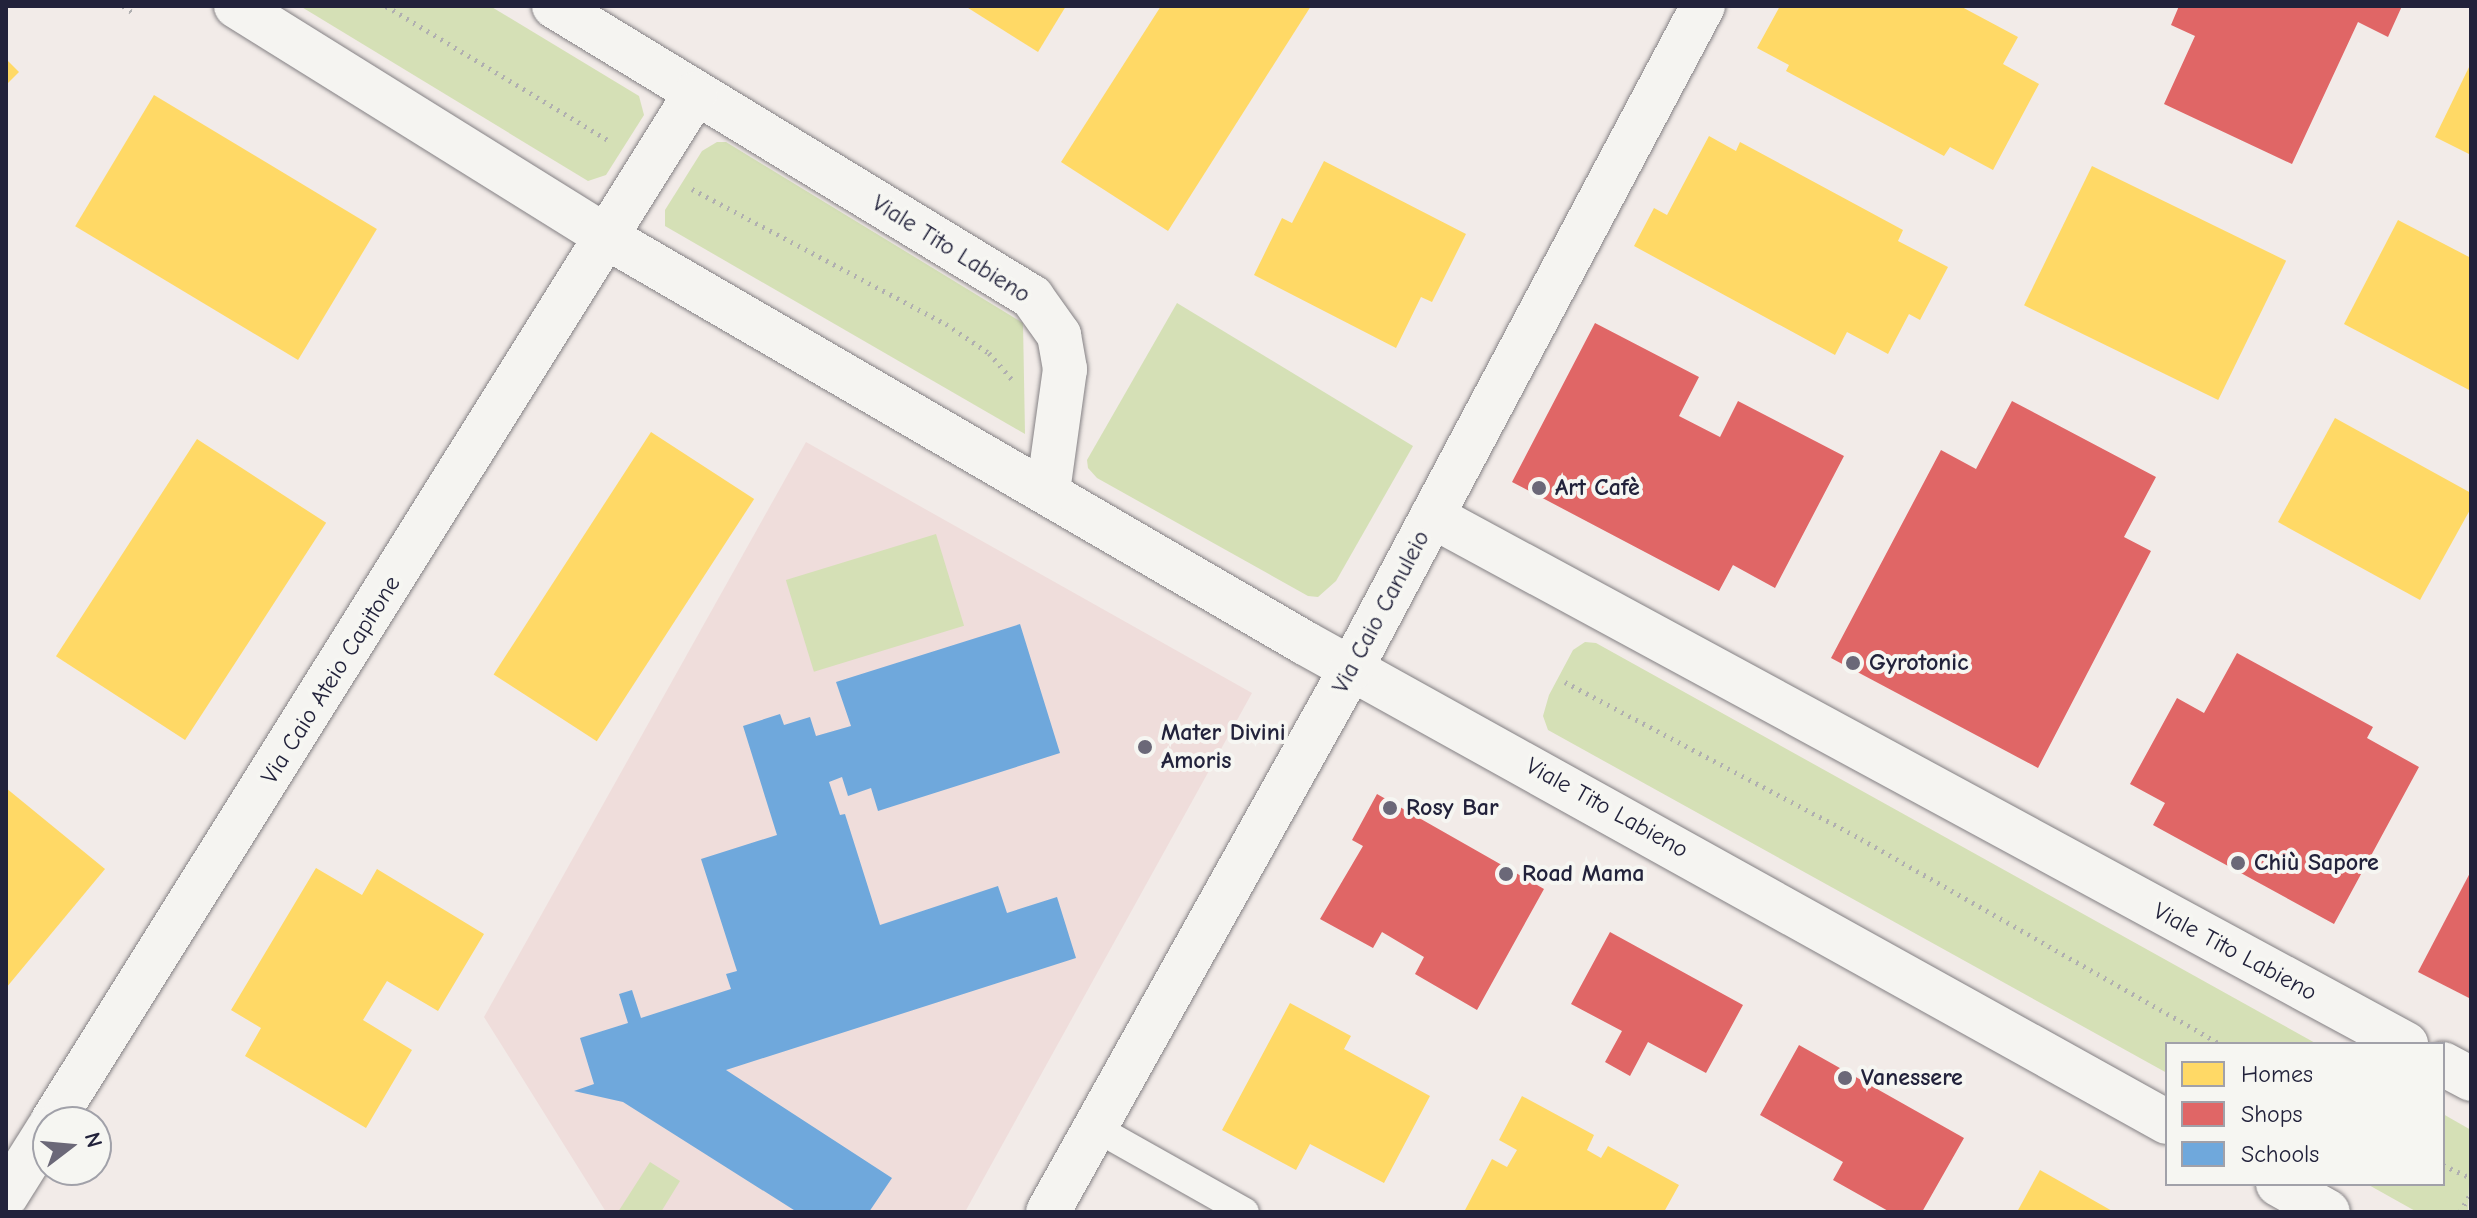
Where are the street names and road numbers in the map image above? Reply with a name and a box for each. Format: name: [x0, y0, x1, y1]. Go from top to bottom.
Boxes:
street label: Viale Tito Labieno: [867, 189, 1035, 309]
street label: Via Caio Canuleio: [1326, 526, 1436, 698]
street label: Via Caio Ateio Capitone: [255, 571, 407, 789]
street label: Viale Tito Labieno: [1521, 752, 1693, 864]
street label: Viale Tito Labieno: [2148, 897, 2322, 1007]

